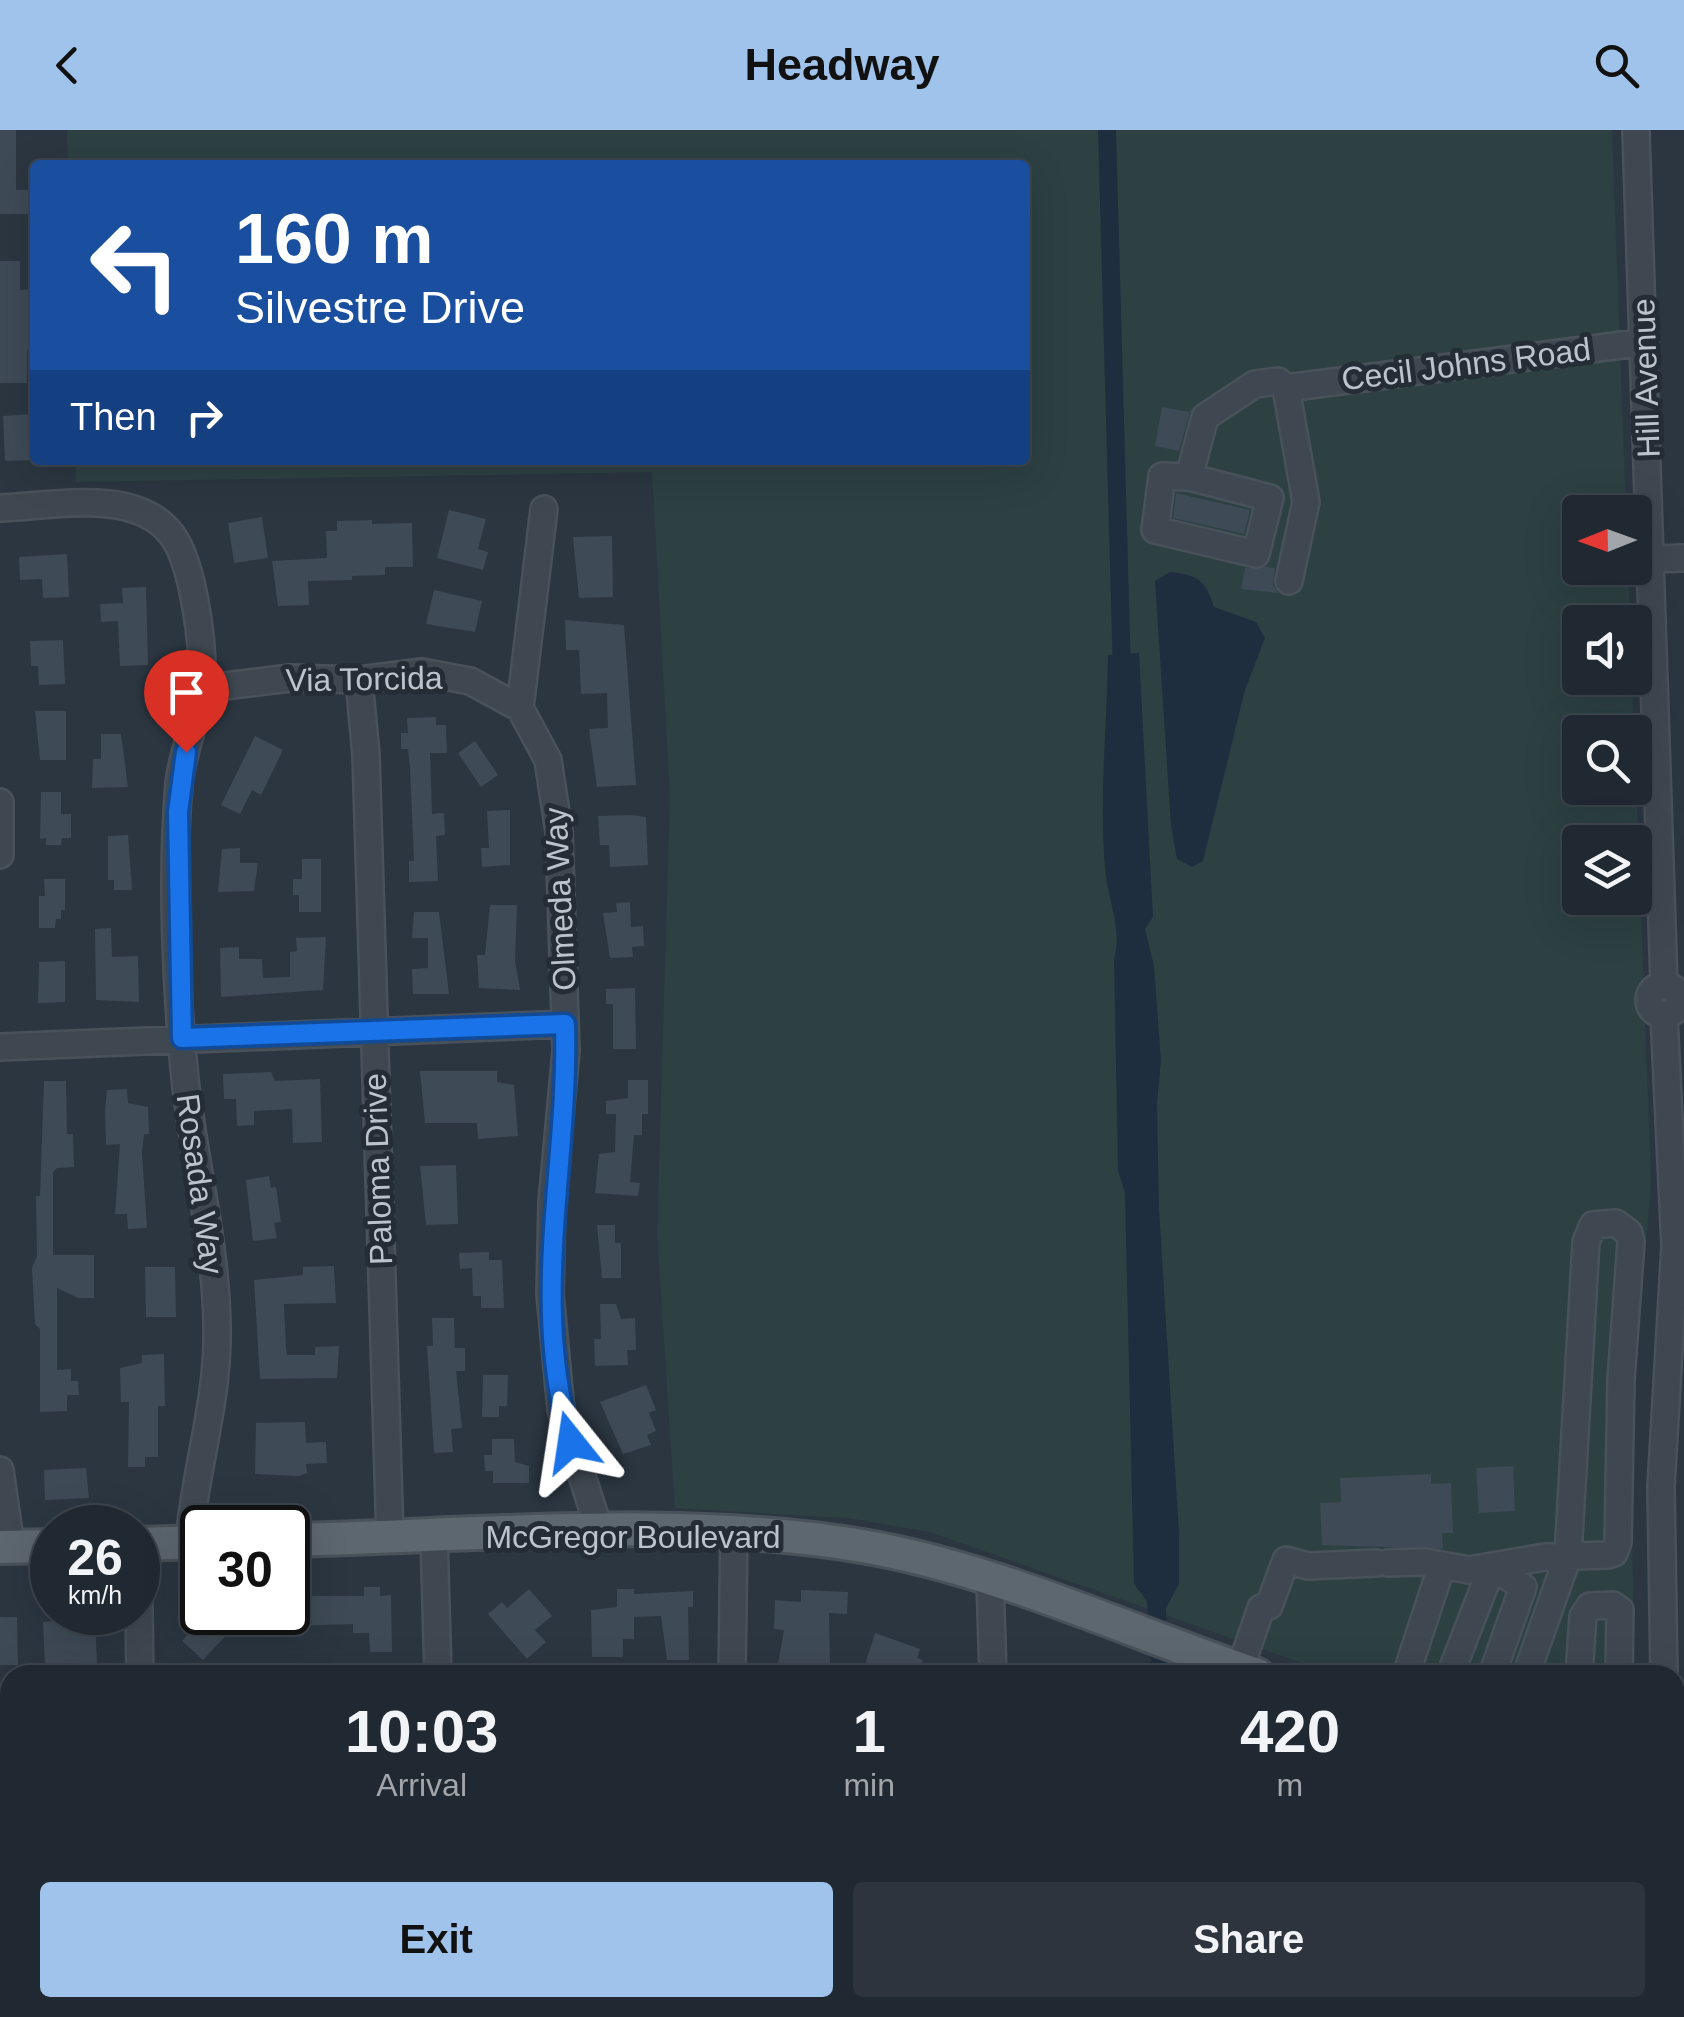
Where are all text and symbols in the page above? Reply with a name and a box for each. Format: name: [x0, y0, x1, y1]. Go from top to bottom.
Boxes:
icon: back: [40, 38, 95, 93]
icon: search: [1589, 38, 1644, 93]
text: Headway: [744, 39, 940, 90]
icon: left: [70, 200, 200, 330]
text: 160 m: [235, 200, 433, 278]
text: Silvestre Drive: [235, 282, 525, 333]
street label: Hill Avenue: [1625, 298, 1667, 458]
street label: Cecil Johns Road: [1339, 331, 1593, 397]
icon: right: [177, 390, 232, 445]
text: Then: [70, 396, 157, 438]
north arrow: [1562, 495, 1652, 585]
map controls: [1562, 495, 1652, 915]
button: sound: [1562, 605, 1652, 695]
pin: [144, 650, 229, 753]
street label: Via Torcida: [285, 660, 443, 698]
icon: arrive: [159, 665, 214, 720]
button: search: [1562, 715, 1652, 805]
street label: Olmeda Way: [537, 806, 583, 992]
button: layers: [1562, 825, 1652, 915]
street label: Paloma Drive: [357, 1072, 399, 1266]
street label: Rosada Way: [170, 1091, 230, 1277]
position arrow: [519, 1390, 623, 1494]
speed limit sign: 30: [180, 1505, 310, 1635]
street label: McGregor Boulevard: [485, 1519, 781, 1555]
text: 26: [67, 1530, 123, 1586]
text: km/h: [68, 1581, 122, 1609]
text: 10:03: [345, 1698, 498, 1765]
text: 1: [852, 1698, 886, 1765]
text: 420: [1240, 1698, 1340, 1765]
text: Arrival: [376, 1767, 467, 1803]
text: min: [843, 1767, 895, 1803]
text: m: [1277, 1767, 1303, 1803]
button: Exit: [40, 1882, 833, 1997]
button: Share: [853, 1882, 1645, 1997]

